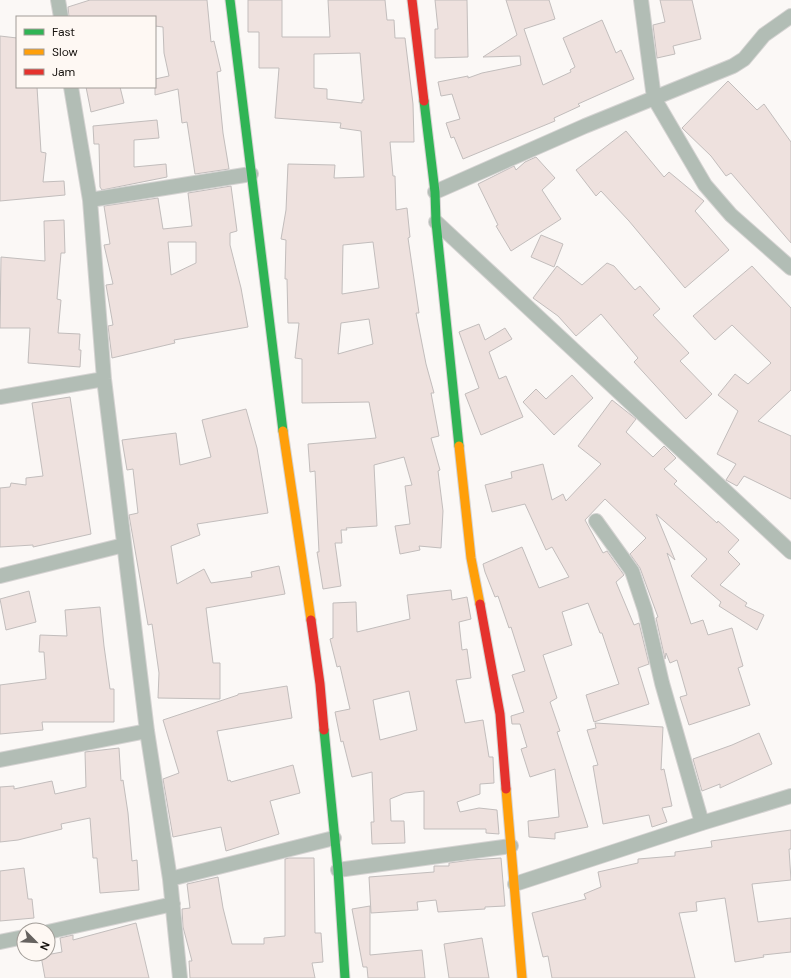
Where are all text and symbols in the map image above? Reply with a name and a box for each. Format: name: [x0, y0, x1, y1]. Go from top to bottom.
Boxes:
legend: [16, 16, 156, 88]
text: Fast: [52, 24, 75, 40]
text: Slow: [52, 44, 78, 60]
text: Jam: [52, 64, 75, 80]
north arrow: [16, 922, 56, 962]
text: N: [37, 940, 53, 953]

